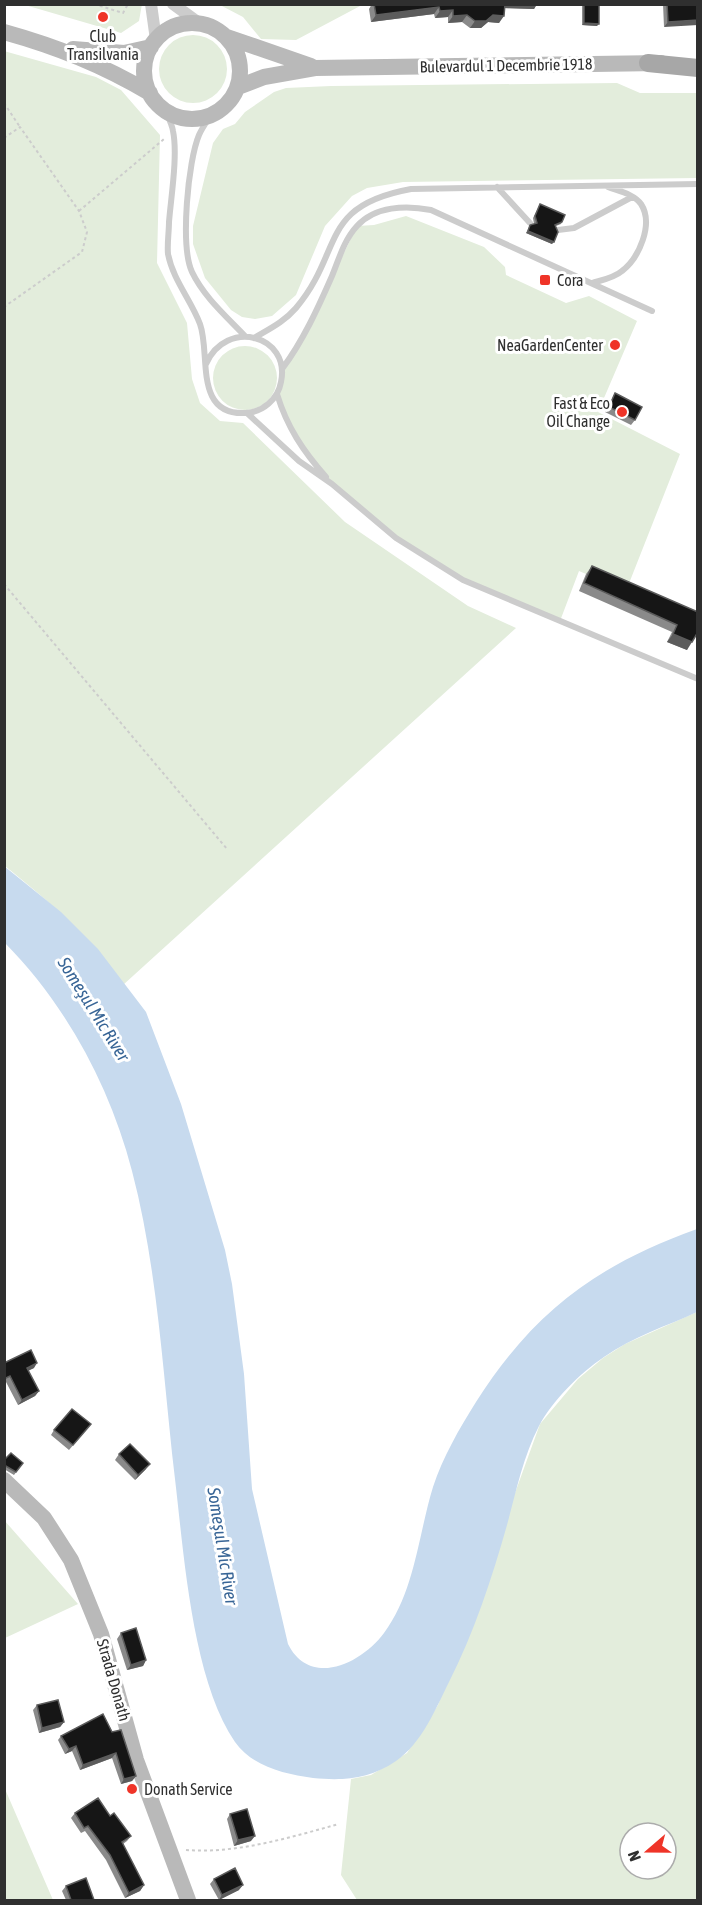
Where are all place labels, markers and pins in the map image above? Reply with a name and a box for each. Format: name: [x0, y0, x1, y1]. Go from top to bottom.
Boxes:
marker: Club Transilvania: [96, 10, 110, 24]
place label: Club Transilvania: [67, 27, 139, 63]
place label: Cora: [557, 271, 584, 289]
marker: Cora: [538, 273, 552, 287]
place label: NeaGardenCenter: [497, 336, 603, 354]
marker: NeaGardenCenter: [608, 338, 622, 352]
place label: Fast & Eco Oil Change: [547, 394, 610, 431]
marker: Fast & Eco Oil Change: [615, 405, 629, 419]
place label: Donath Service: [144, 1780, 232, 1798]
marker: Donath Service: [125, 1782, 139, 1796]

